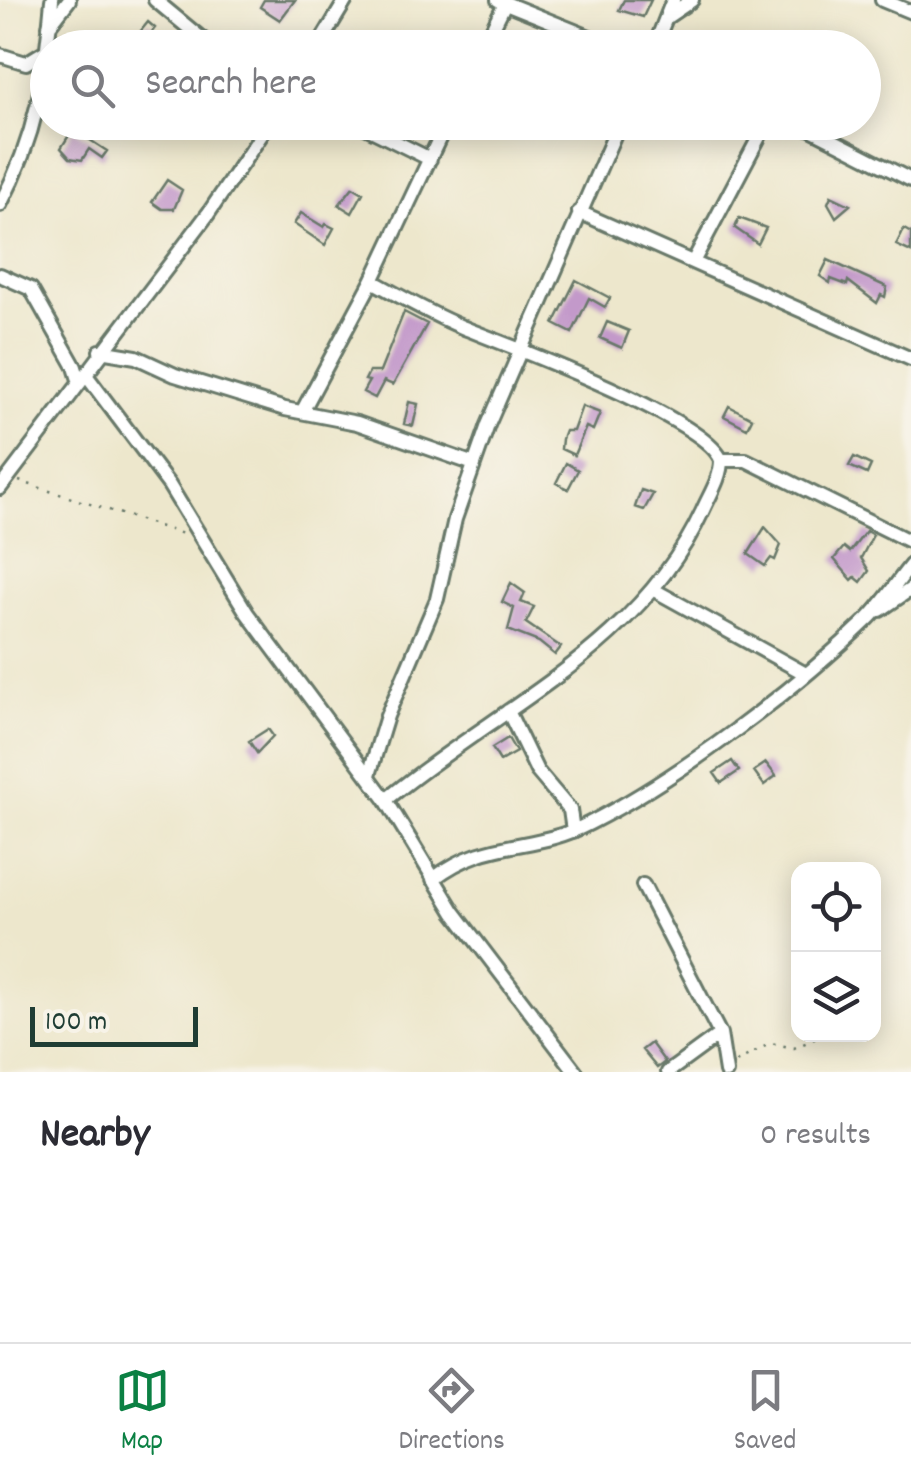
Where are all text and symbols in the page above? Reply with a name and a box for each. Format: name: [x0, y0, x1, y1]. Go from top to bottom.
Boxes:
search box: [30, 30, 881, 140]
icon: search: [65, 58, 120, 113]
text: Search here: [145, 58, 317, 113]
map controls: [791, 862, 881, 1042]
button: locate: [791, 862, 881, 952]
button: layers: [791, 952, 881, 1042]
scale bar: [30, 1002, 198, 1046]
text: 100 m: [45, 1004, 107, 1044]
text: Nearby: [40, 1107, 150, 1167]
text: 0 results: [760, 1114, 871, 1160]
tab: Map: [115, 1363, 170, 1463]
tab: Directions: [399, 1363, 505, 1463]
tab: Saved: [734, 1363, 796, 1463]

